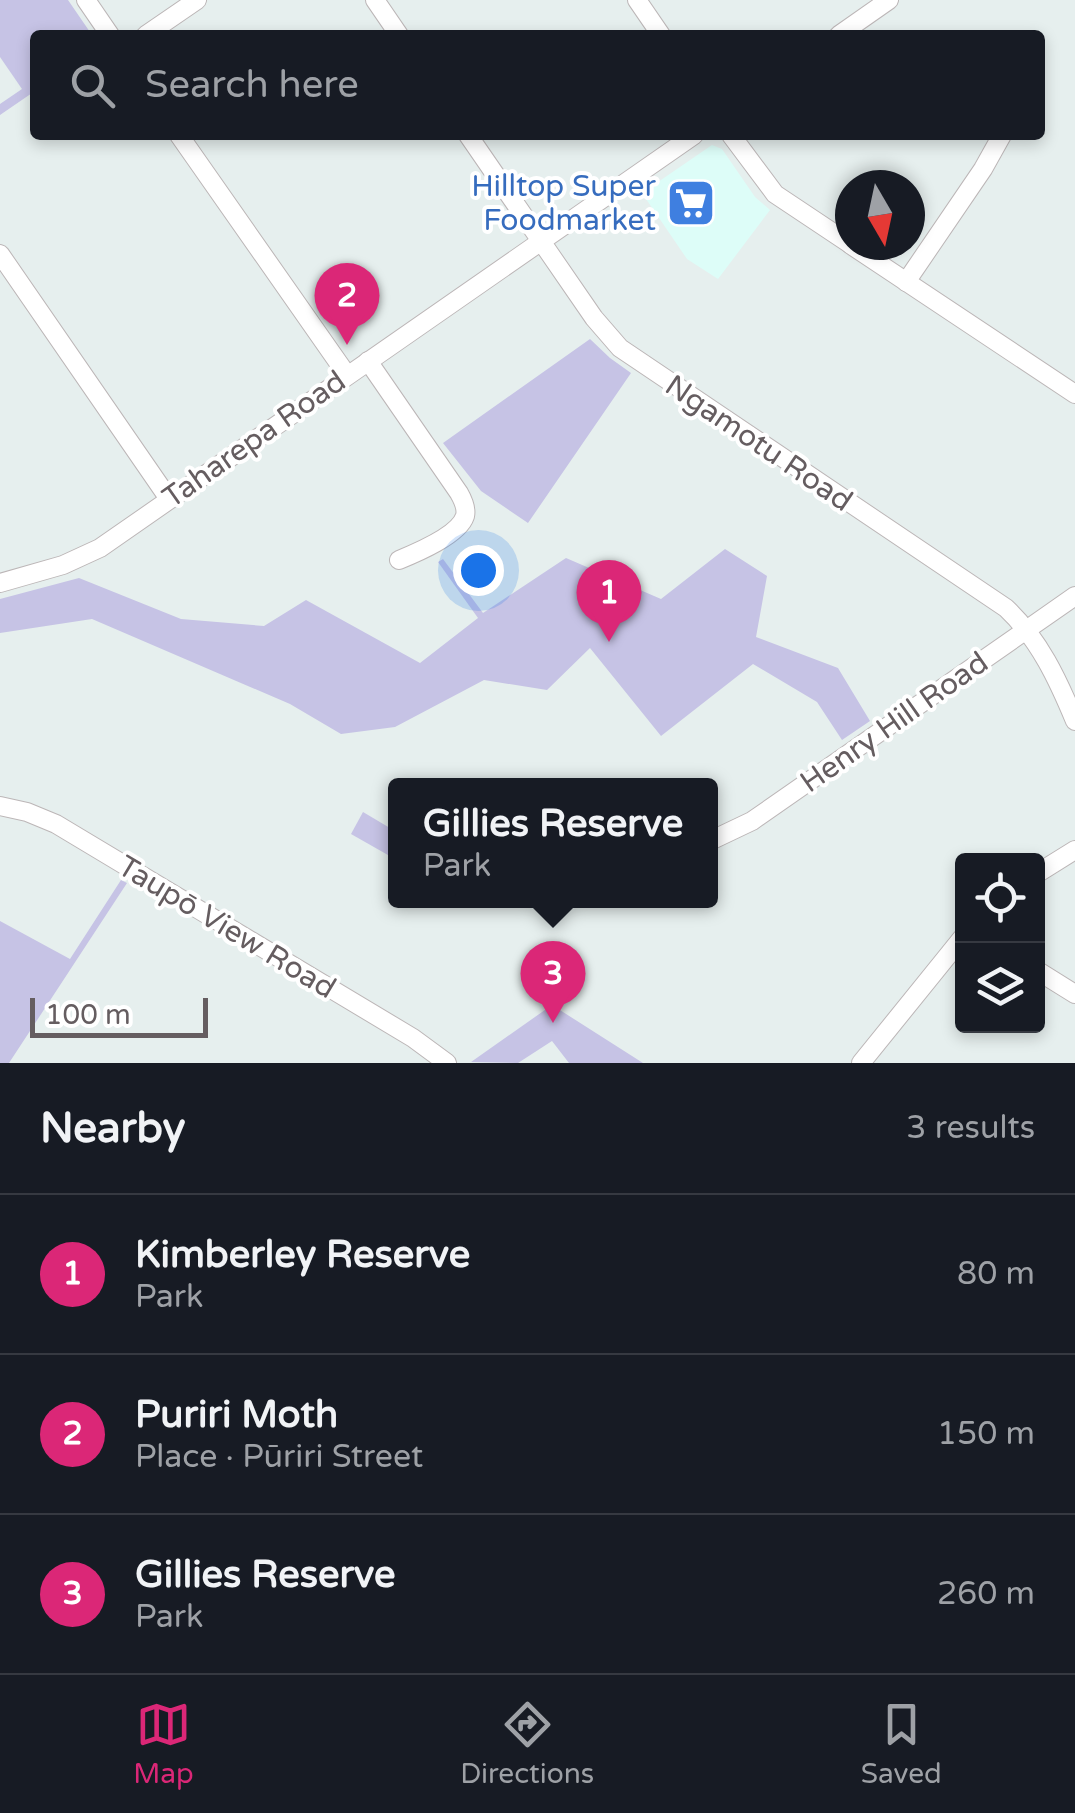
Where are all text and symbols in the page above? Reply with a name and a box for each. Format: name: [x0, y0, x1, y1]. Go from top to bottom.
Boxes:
search box: [30, 30, 1045, 140]
icon: search: [65, 58, 120, 113]
text: Search here: [145, 62, 359, 108]
place label: Hilltop Super Foodmarket: [471, 168, 656, 239]
north arrow: [835, 170, 925, 260]
supermarket icon: Hilltop Super Foodmarket: [665, 177, 717, 229]
pin: 2: [314, 262, 380, 345]
street label: Taharepa Road: [156, 363, 353, 516]
street label: Ngamotu Road: [658, 367, 859, 520]
your location: [453, 545, 504, 596]
pin: 1: [576, 560, 642, 642]
street label: Henry Hill Road: [793, 644, 995, 801]
popup: [388, 778, 718, 908]
text: Gillies Reserve: [423, 801, 683, 847]
text: Park: [423, 847, 491, 885]
street label: Taupō View Road: [111, 848, 342, 1007]
map controls: [955, 853, 1045, 1033]
button: locate: [955, 853, 1045, 943]
pin: 3: [520, 940, 586, 1023]
button: layers: [955, 943, 1045, 1033]
scale bar: [30, 993, 208, 1038]
text: 100 m: [45, 998, 131, 1032]
text: Nearby: [40, 1103, 185, 1154]
text: 3 results: [906, 1109, 1035, 1147]
text: Kimberley Reserve: [135, 1232, 470, 1278]
text: 1: [62, 1255, 83, 1293]
text: 80 m: [957, 1255, 1035, 1293]
text: Park: [135, 1278, 203, 1316]
text: Puriri Moth: [135, 1392, 338, 1438]
text: 2: [62, 1415, 83, 1453]
text: 150 m: [937, 1415, 1035, 1453]
text: Place · Pūriri Street: [135, 1438, 423, 1476]
text: Gillies Reserve: [135, 1552, 396, 1598]
text: 3: [62, 1575, 83, 1613]
text: 260 m: [937, 1575, 1035, 1613]
text: Park: [135, 1598, 203, 1636]
tab: Map: [133, 1697, 194, 1791]
tab: Directions: [460, 1697, 594, 1791]
tab: Saved: [861, 1697, 942, 1791]

